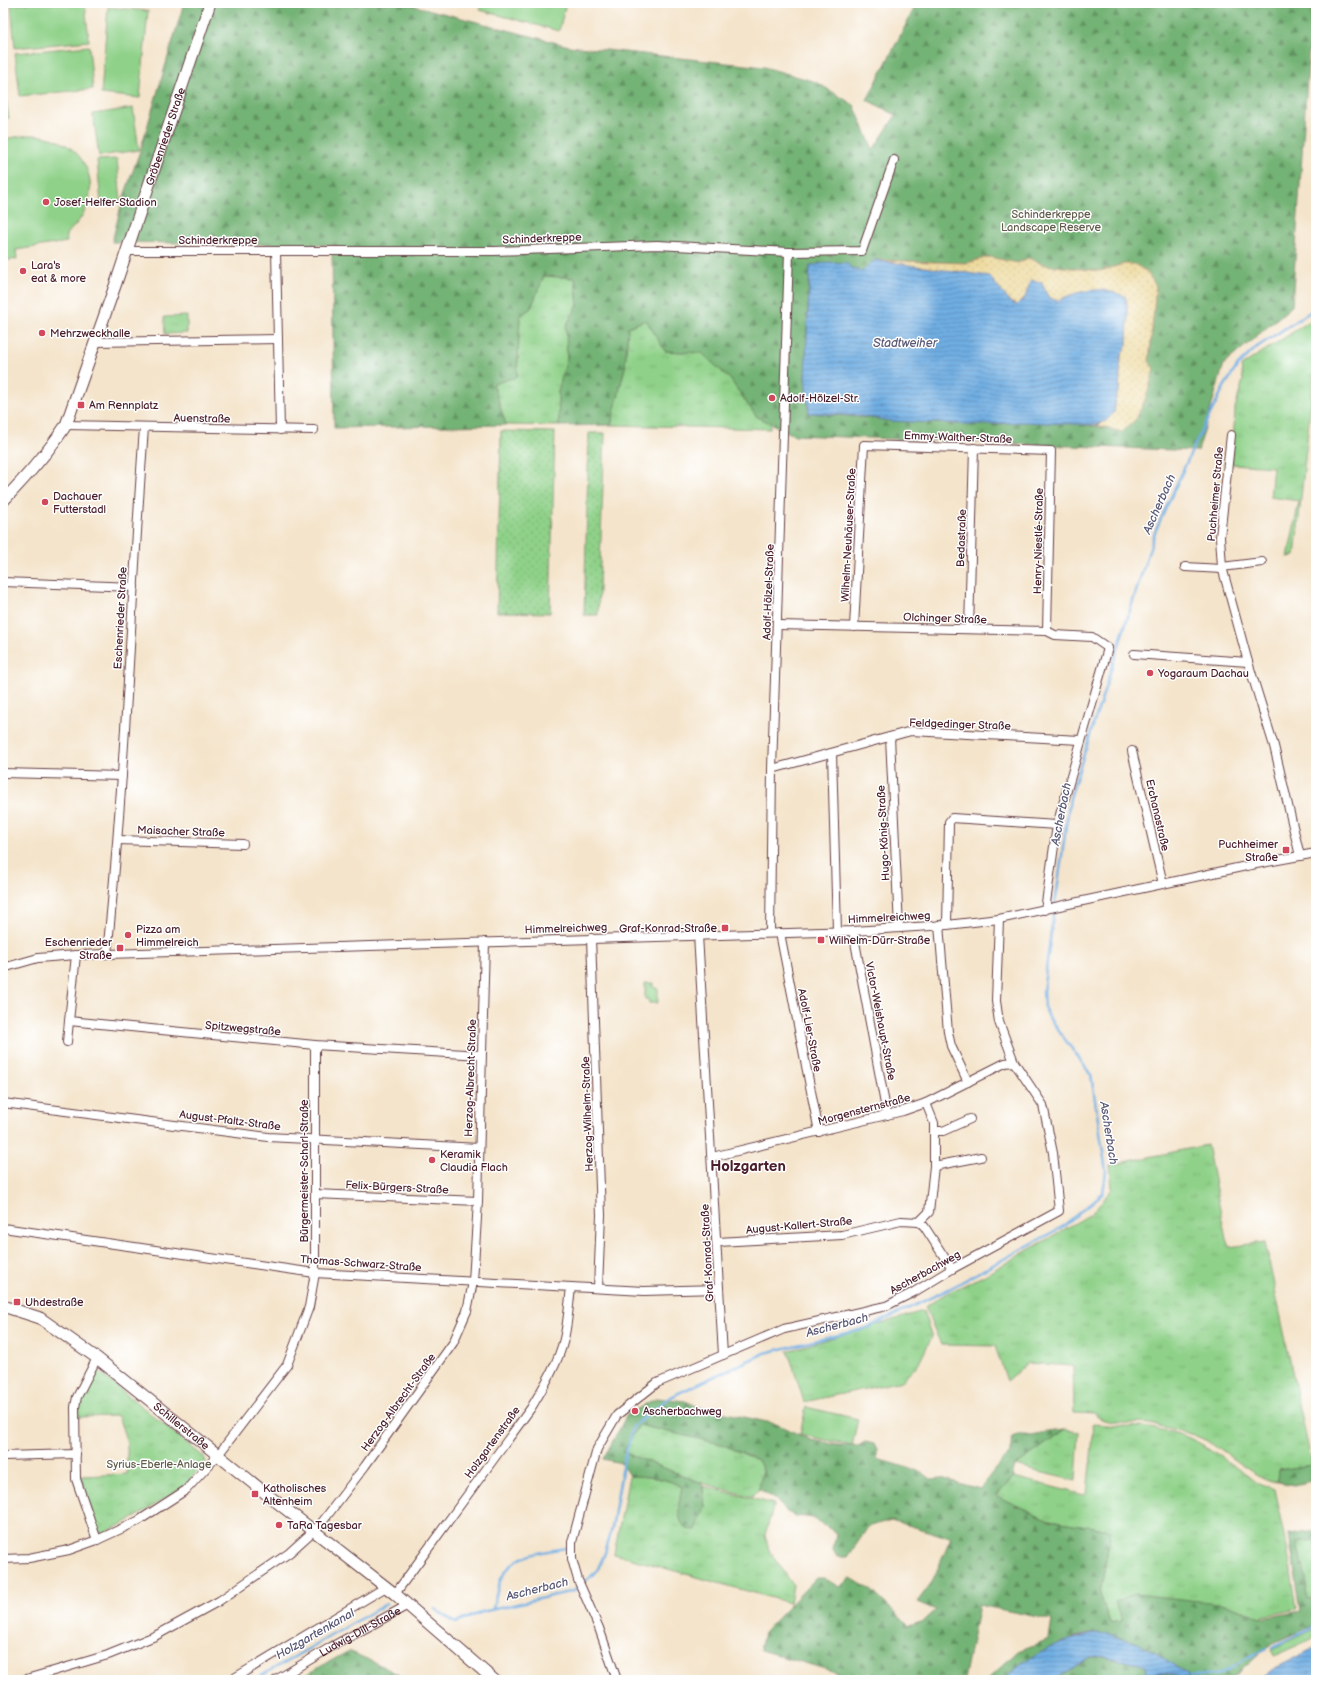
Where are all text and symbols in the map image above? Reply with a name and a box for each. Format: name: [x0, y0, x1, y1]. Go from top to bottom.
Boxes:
street label: Gröbenrieder Straße: [143, 85, 188, 187]
place label: Josef-Helfer-Stadion: [54, 196, 157, 209]
marker: Josef-Helfer-Stadion: [41, 197, 51, 207]
park label: Schinderkreppe Landscape Reserve: [1001, 208, 1102, 234]
street label: Schinderkreppe: [502, 231, 582, 246]
street label: Schinderkreppe: [178, 234, 258, 247]
place label: Lara's eat & more: [31, 259, 86, 285]
marker: Lara's eat & more: [18, 266, 28, 276]
place label: Mehrzweckhalle: [50, 327, 131, 340]
marker: Mehrzweckhalle: [37, 328, 47, 338]
water label: Stadtweiher: [873, 336, 939, 351]
place label: Adolf-Hölzel-Str.: [780, 392, 859, 405]
marker: Adolf-Hölzel-Str.: [767, 393, 777, 403]
place label: Am Rennplatz: [89, 399, 159, 412]
marker: Am Rennplatz: [76, 400, 86, 410]
street label: Auenstraße: [173, 412, 231, 426]
street label: Emmy-Walther-Straße: [904, 429, 1013, 446]
street label: Puchheimer Straße: [1205, 446, 1226, 542]
street label: Wilhelm-Neuhäuser-Straße: [838, 467, 859, 602]
water label: Ascherbach: [1139, 472, 1179, 537]
street label: Henry-Niestlé-Straße: [1031, 487, 1046, 594]
place label: Dachauer Futterstadl: [53, 490, 106, 516]
marker: Dachauer Futterstadl: [40, 497, 50, 507]
street label: Bedastraße: [954, 508, 969, 567]
street label: Adolf-Hölzel-Straße: [760, 543, 777, 640]
street label: Eschenrieder Straße: [111, 566, 130, 670]
street label: Olchinger Straße: [903, 611, 988, 626]
place label: Yogaraum Dachau: [1157, 667, 1249, 680]
marker: Yogaraum Dachau: [1145, 668, 1155, 678]
street label: Feldgedinger Straße: [909, 716, 1011, 733]
street label: Erchanastraße: [1143, 778, 1172, 853]
water label: Ascherbach: [1048, 781, 1075, 848]
street label: Hugo-König-Straße: [874, 784, 892, 881]
street label: Maisacher Straße: [137, 823, 226, 840]
place label: Puchheimer Straße: [1218, 838, 1279, 864]
marker: Puchheimer Straße: [1281, 845, 1291, 855]
street label: Himmelreichweg: [847, 909, 931, 926]
street label: Himmelreichweg: [524, 921, 608, 936]
place label: Graf-Konrad-Straße: [619, 922, 717, 935]
place label: Pizza am Himmelreich: [136, 923, 199, 949]
marker: Graf-Konrad-Straße: [720, 923, 730, 933]
marker: Pizza am Himmelreich: [123, 930, 133, 940]
place label: Wilhelm-Dürr-Straße: [829, 934, 931, 947]
marker: Wilhelm-Dürr-Straße: [816, 935, 826, 945]
place label: Eschenrieder Straße: [45, 936, 113, 962]
marker: Eschenrieder Straße: [115, 943, 125, 953]
street label: Victor-Weishaupt-Straße: [863, 961, 898, 1082]
street label: Adolf-Lier-Straße: [795, 987, 824, 1073]
street label: Herzog-Albrecht-Straße: [462, 1018, 479, 1137]
street label: Spitzwegstraße: [205, 1019, 282, 1038]
street label: Herzog-Wilhelm-Straße: [579, 1056, 596, 1172]
street label: Morgensternstraße: [816, 1091, 912, 1128]
street label: Bürgermeister-Scharl-Straße: [298, 1099, 311, 1243]
water label: Ascherbach: [1096, 1100, 1121, 1166]
street label: August-Pfaltz-Straße: [179, 1108, 282, 1133]
place label: Keramik Claudia Flach: [440, 1148, 508, 1174]
marker: Keramik Claudia Flach: [427, 1155, 437, 1165]
district label: Holzgarten: [710, 1157, 786, 1176]
street label: Felix-Bürgers-Straße: [345, 1178, 449, 1197]
street label: Graf-Konrad-Straße: [698, 1203, 717, 1302]
street label: August-Kallert-Straße: [745, 1214, 853, 1237]
street label: Ascherbachweg: [888, 1248, 963, 1297]
street label: Thomas-Schwarz-Straße: [300, 1253, 423, 1274]
place label: Uhdestraße: [25, 1296, 84, 1309]
marker: Uhdestraße: [12, 1297, 22, 1307]
water label: Ascherbach: [804, 1310, 870, 1341]
street label: Herzog-Albrecht-Straße: [358, 1350, 439, 1454]
street label: Schillerstraße: [151, 1400, 212, 1453]
street label: Holzgartenstraße: [462, 1403, 523, 1481]
place label: Ascherbachweg: [643, 1405, 722, 1418]
marker: Ascherbachweg: [630, 1406, 640, 1416]
park label: Syrius-Eberle-Anlage: [107, 1458, 212, 1471]
place label: Katholisches Altenheim: [263, 1482, 327, 1508]
marker: Katholisches Altenheim: [250, 1489, 260, 1499]
place label: TaRa Tagesbar: [287, 1519, 363, 1532]
marker: TaRa Tagesbar: [274, 1520, 284, 1530]
water label: Ascherbach: [504, 1574, 570, 1605]
street label: Ludwig-Dill-Straße: [317, 1604, 404, 1659]
water label: Holzgartenkanal: [273, 1605, 358, 1663]

